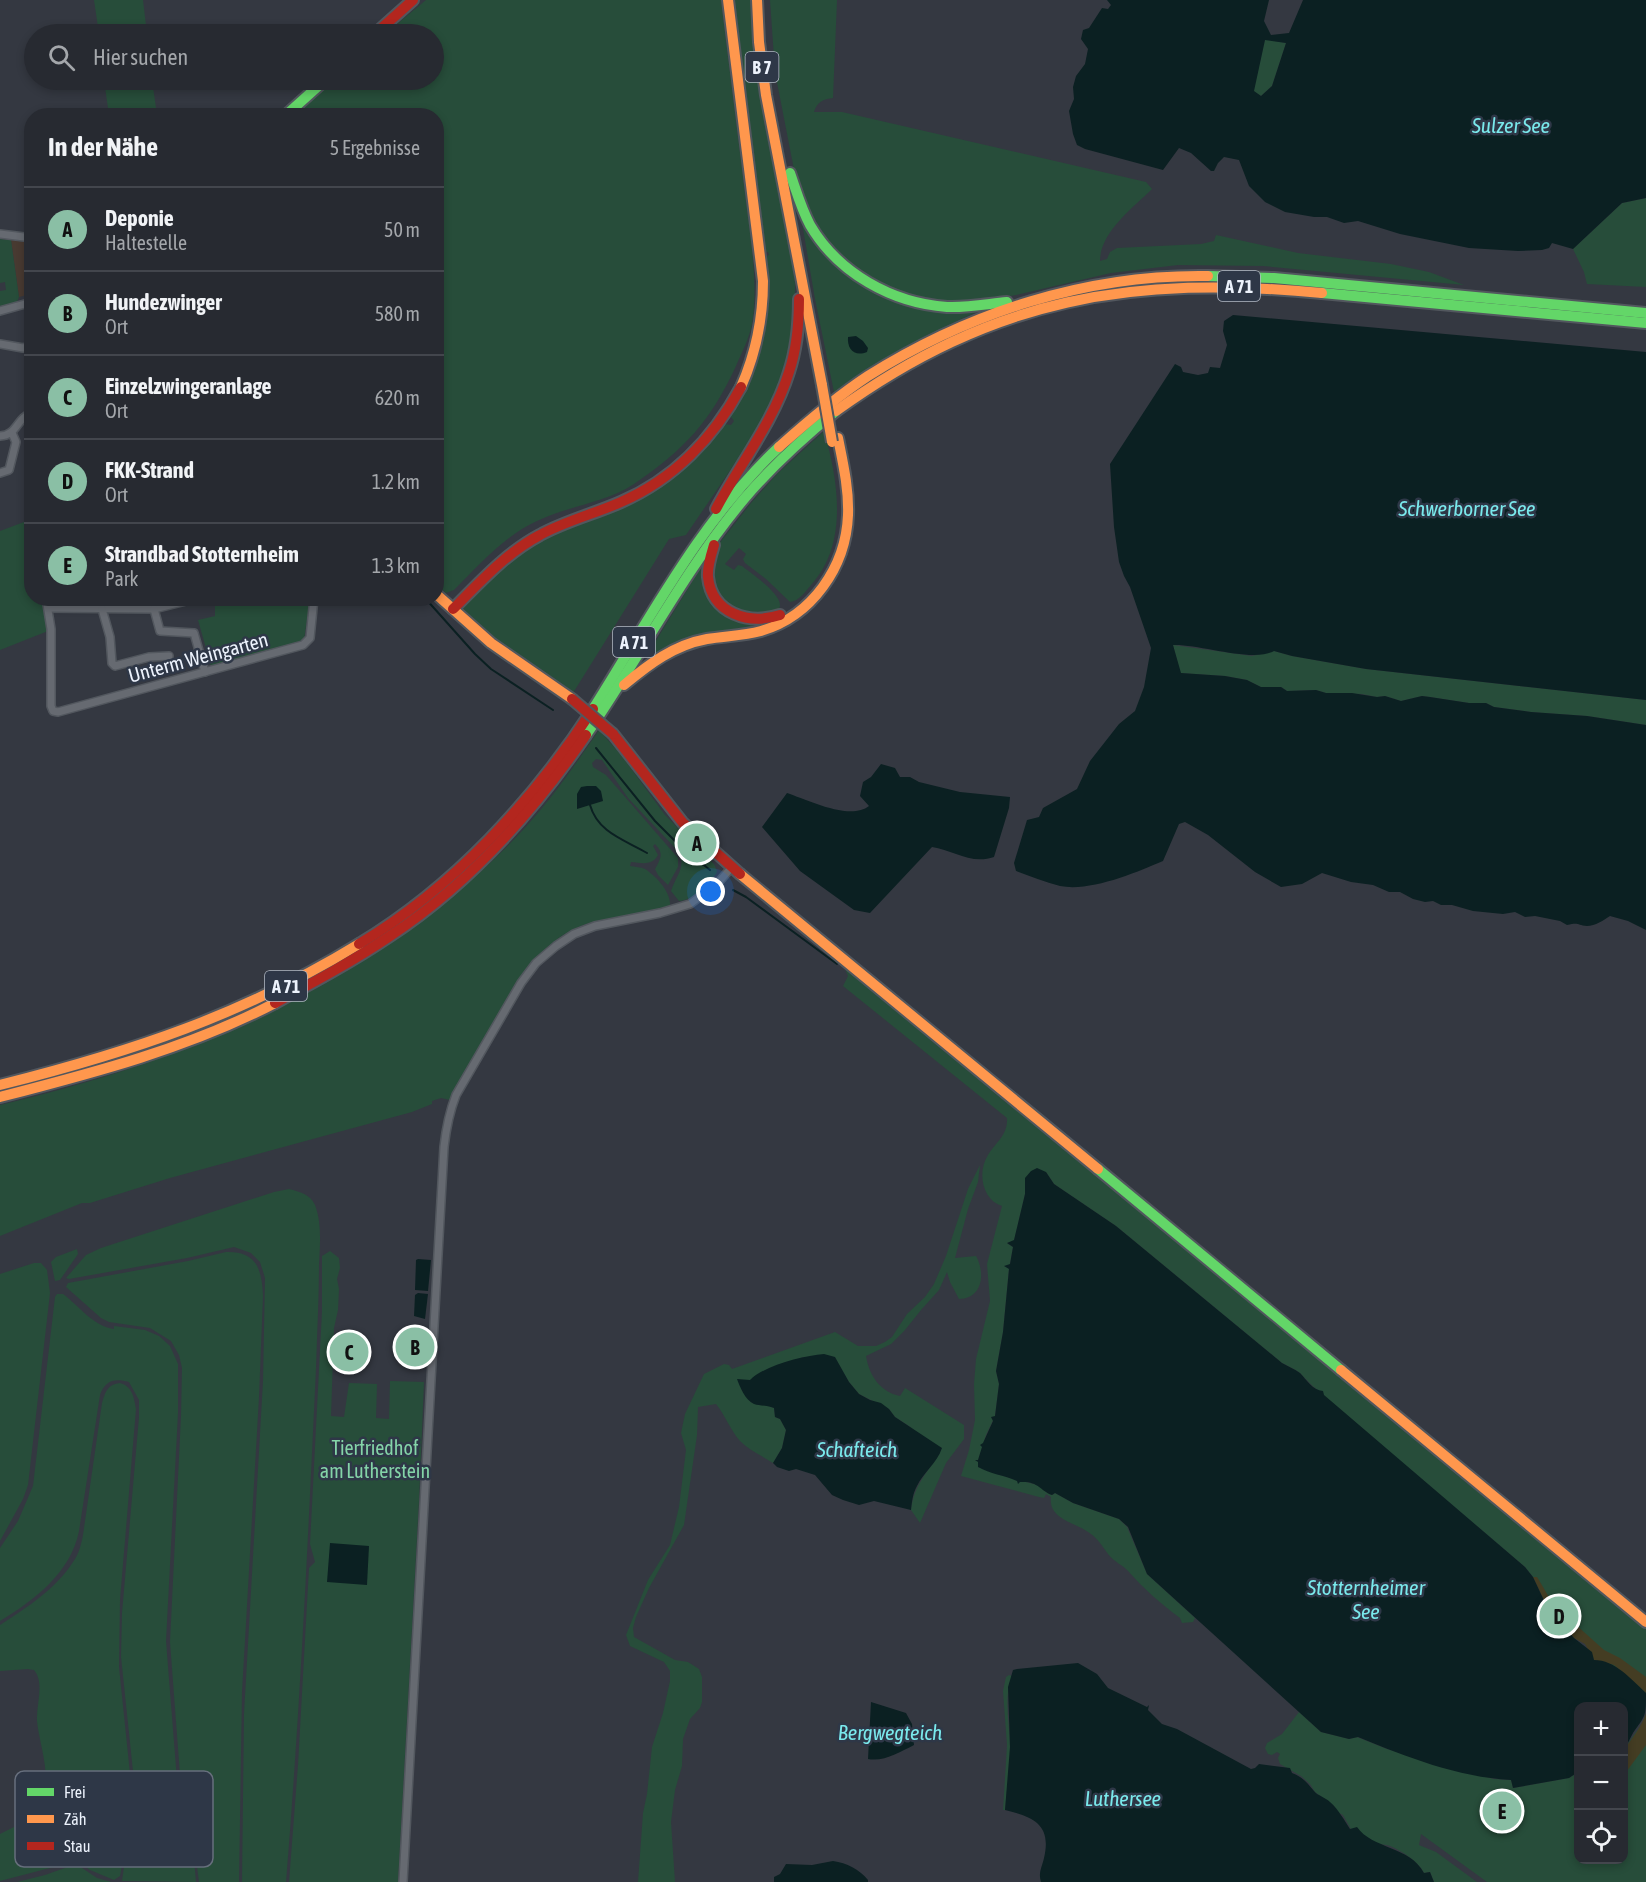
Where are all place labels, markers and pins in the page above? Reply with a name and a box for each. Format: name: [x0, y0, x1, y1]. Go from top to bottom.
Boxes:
pin: A: [678, 820, 716, 866]
pin: B: [396, 1324, 434, 1370]
pin: C: [330, 1330, 368, 1374]
pin: D: [1540, 1594, 1578, 1638]
pin: E: [1482, 1788, 1522, 1834]

